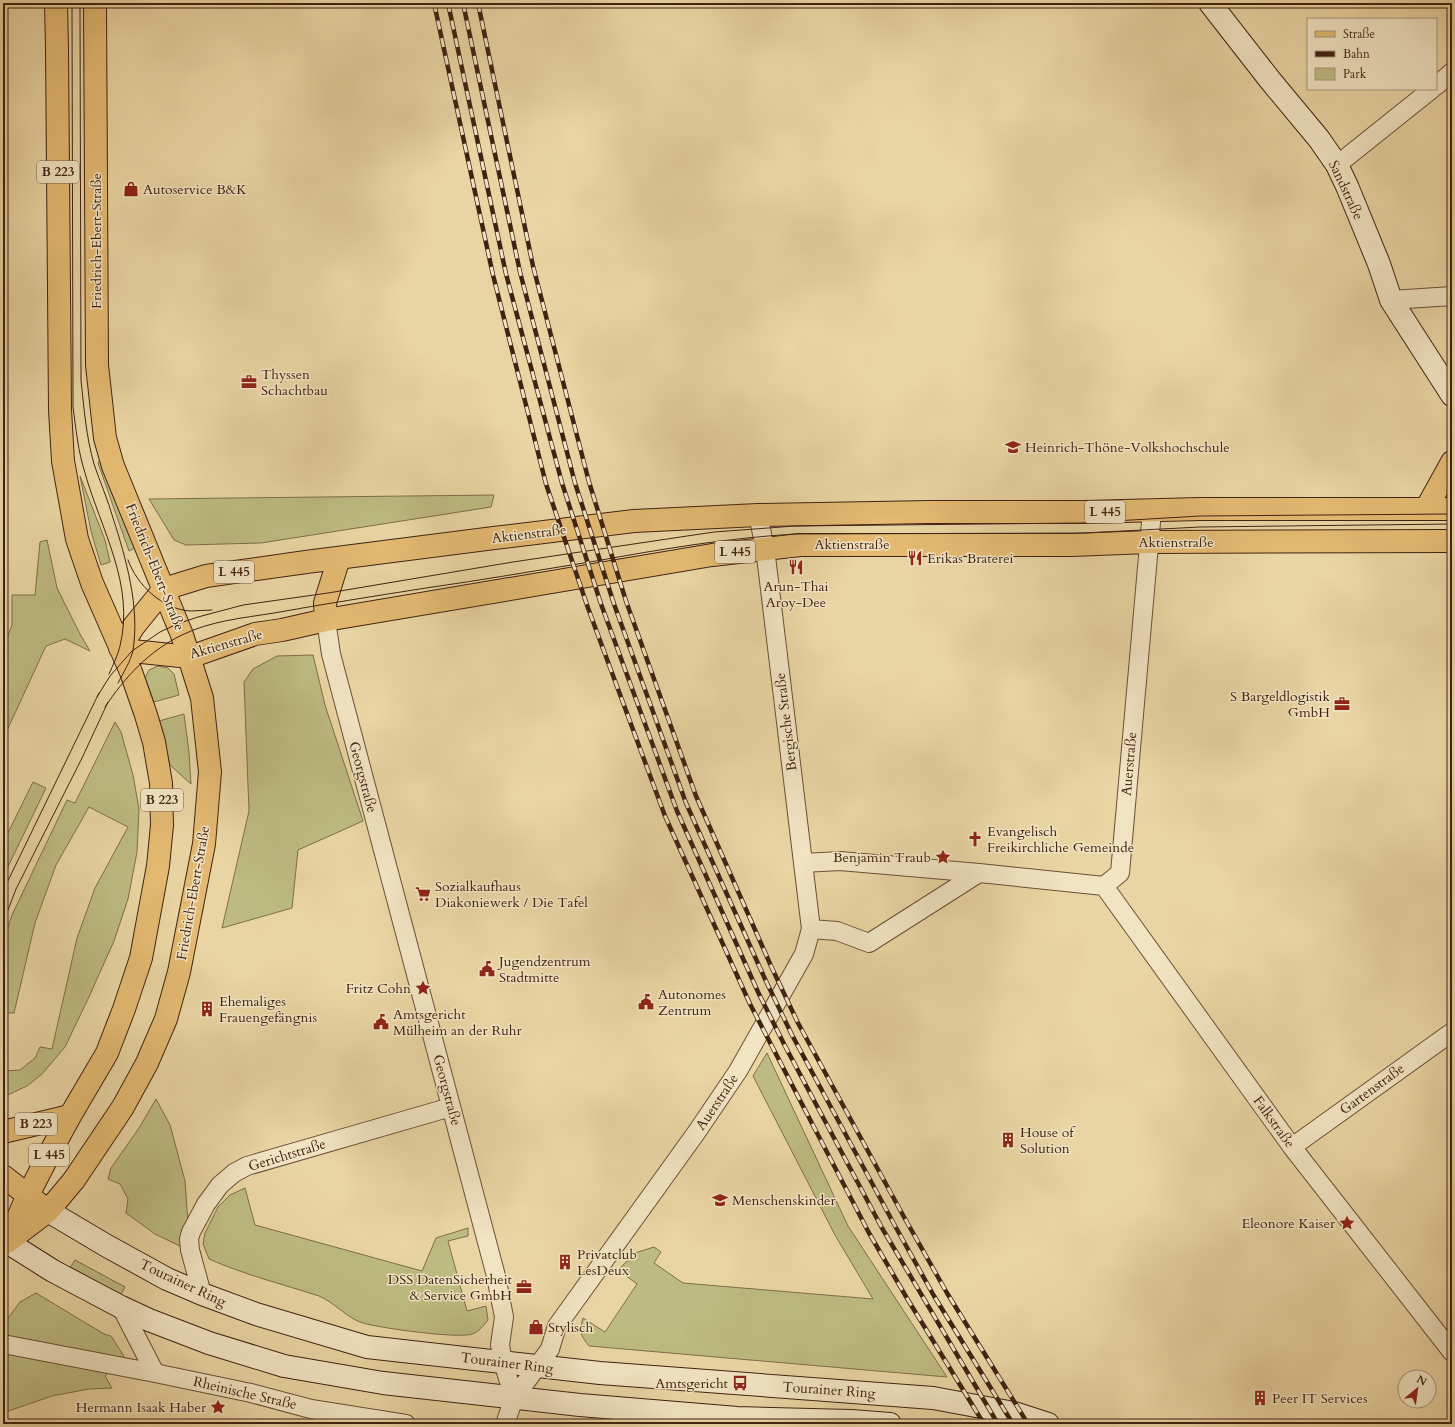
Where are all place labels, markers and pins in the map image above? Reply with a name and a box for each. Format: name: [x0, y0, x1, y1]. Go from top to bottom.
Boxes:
shop icon: Autoservice B&K: [122, 180, 140, 198]
place label: Autoservice B&K: [143, 180, 247, 199]
place label: Thyssen Schachtbau: [261, 365, 328, 400]
office icon: Thyssen Schachtbau: [240, 373, 258, 391]
school or university icon: Heinrich-Thöne-Volkshochschule: [1004, 438, 1022, 456]
place label: Heinrich-Thöne-Volkshochschule: [1025, 438, 1230, 457]
restaurant icon: Erikas Braterei: [906, 549, 924, 567]
place label: Erikas Braterei: [927, 549, 1014, 568]
restaurant icon: Arun-Thai Aroy-Dee: [787, 558, 805, 576]
place label: Arun-Thai Aroy-Dee: [764, 577, 829, 612]
place label: S Bargeldlogistik GmbH: [1230, 687, 1330, 722]
office icon: S Bargeldlogistik GmbH: [1333, 695, 1351, 713]
place label: Evangelisch Freikirchliche Gemeinde: [987, 822, 1134, 857]
church icon: Evangelisch Freikirchliche Gemeinde: [966, 830, 984, 848]
place label: Benjamin Traub: [833, 848, 931, 867]
place icon: Benjamin Traub: [934, 848, 952, 866]
place label: Sozialkaufhaus Diakoniewerk / Die Tafel: [435, 877, 588, 912]
supermarket icon: Sozialkaufhaus Diakoniewerk / Die Tafel: [414, 885, 432, 903]
place label: Jugendzentrum Stadtmitte: [497, 952, 591, 987]
public building icon: Jugendzentrum Stadtmitte: [478, 960, 496, 978]
place label: Fritz Cohn: [346, 979, 411, 998]
place icon: Fritz Cohn: [414, 979, 432, 997]
place label: Autonomes Zentrum: [658, 985, 726, 1020]
place label: Ehemaliges Frauengefängnis: [219, 992, 317, 1027]
public building icon: Autonomes Zentrum: [637, 993, 655, 1011]
building icon: Ehemaliges Frauengefängnis: [198, 1000, 216, 1018]
place label: Amtsgericht Mülheim an der Ruhr: [393, 1005, 523, 1040]
public building icon: Amtsgericht Mülheim an der Ruhr: [372, 1013, 390, 1031]
place label: House of Solution: [1020, 1123, 1076, 1158]
building icon: House of Solution: [999, 1131, 1017, 1149]
school or university icon: Menschenskinder: [711, 1191, 729, 1209]
place label: Menschenskinder: [732, 1191, 836, 1210]
place label: Eleonore Kaiser: [1242, 1214, 1336, 1233]
place icon: Eleonore Kaiser: [1338, 1214, 1356, 1232]
place label: Privatclub LesDeux: [577, 1245, 637, 1280]
building icon: Privatclub LesDeux: [556, 1253, 574, 1271]
place label: DSS DatenSicherheit & Service GmbH: [388, 1270, 513, 1305]
office icon: DSS DatenSicherheit & Service GmbH: [515, 1278, 533, 1296]
shop icon: Stylisch: [527, 1318, 545, 1336]
place label: Stylisch: [548, 1318, 593, 1337]
place label: Amtsgericht: [655, 1374, 729, 1393]
bus stop icon: Amtsgericht: [731, 1374, 749, 1392]
building icon: Peer IT Services: [1251, 1389, 1269, 1407]
place label: Peer IT Services: [1272, 1389, 1368, 1408]
place label: Hermann Isaak Haber: [76, 1398, 207, 1417]
place icon: Hermann Isaak Haber: [209, 1398, 227, 1416]

